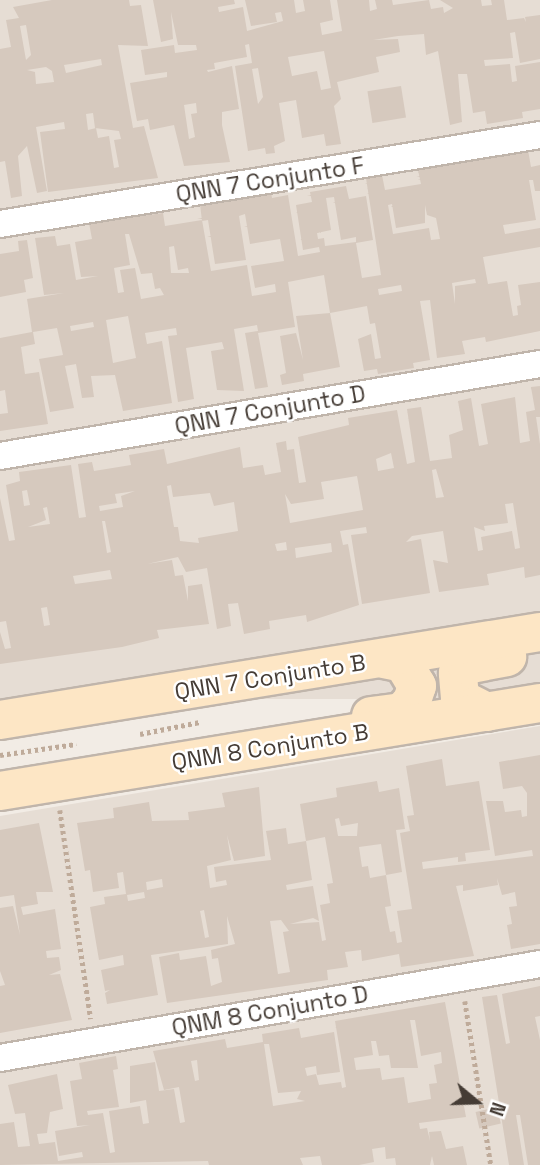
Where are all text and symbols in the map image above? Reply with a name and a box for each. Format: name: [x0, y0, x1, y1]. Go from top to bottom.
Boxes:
street label: QNN 7 Conjunto F: [174, 152, 366, 208]
street label: QNN 7 Conjunto D: [173, 380, 367, 440]
street label: QNN 7 Conjunto B: [173, 648, 367, 706]
street label: QNM 8 Conjunto B: [170, 718, 370, 776]
street label: QNM 8 Conjunto D: [170, 980, 370, 1042]
north arrow: [442, 1067, 512, 1137]
text: N: [483, 1099, 511, 1119]

